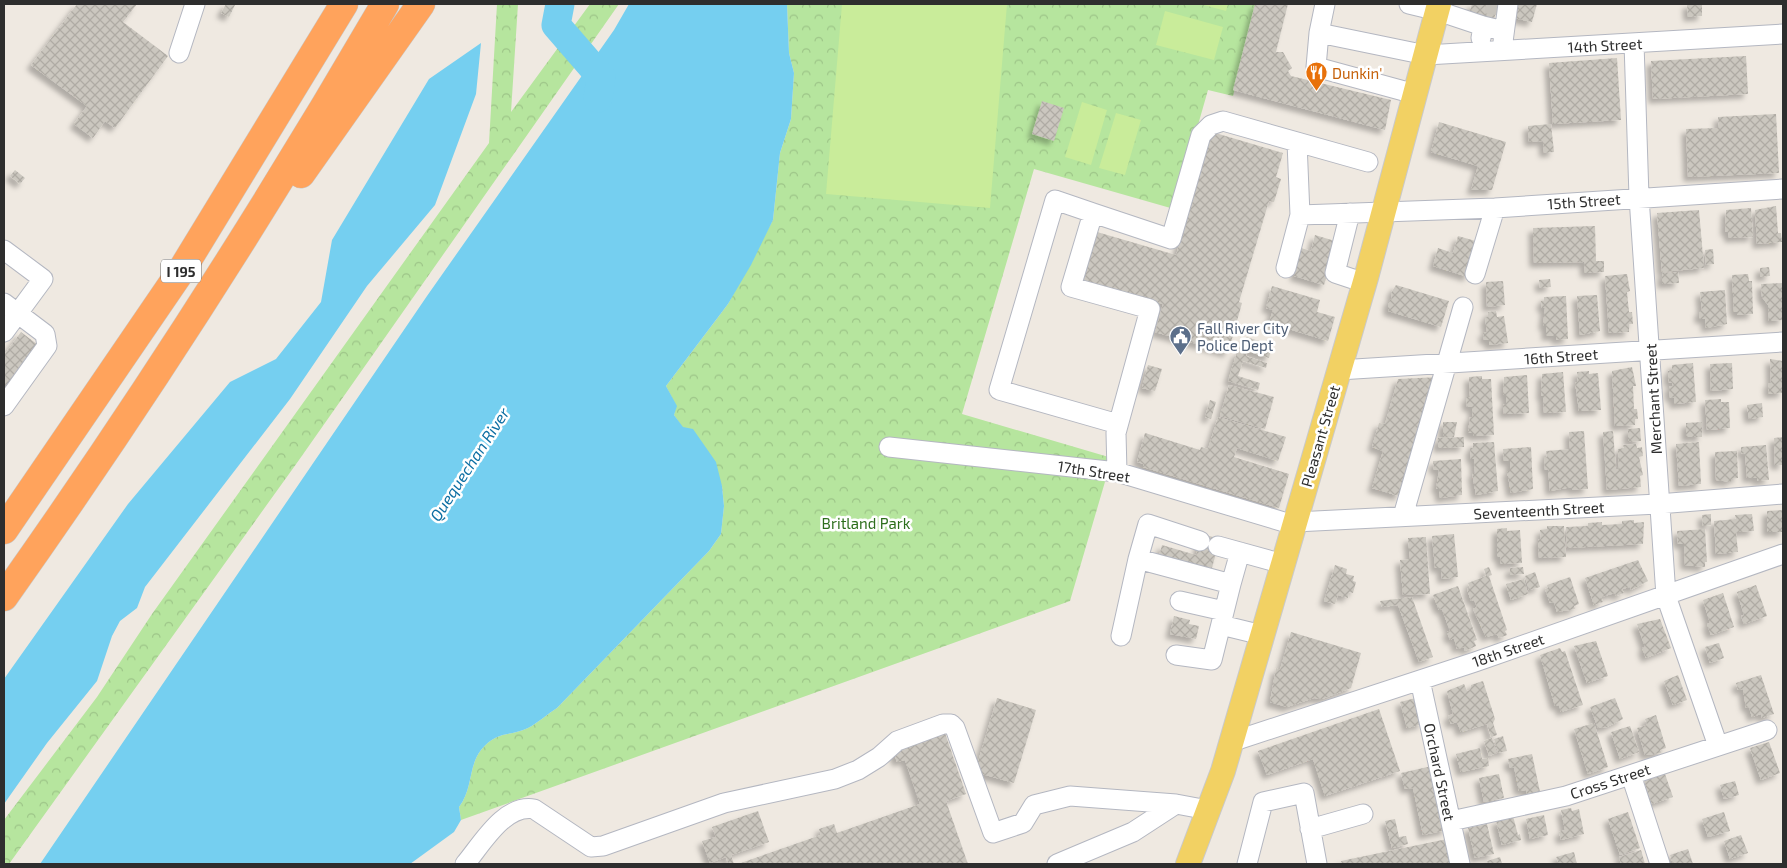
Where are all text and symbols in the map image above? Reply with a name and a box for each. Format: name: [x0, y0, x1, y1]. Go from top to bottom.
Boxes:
street label: 14th Street: [1567, 34, 1643, 56]
restaurant icon: Dunkin': [1304, 61, 1328, 92]
place label: Dunkin': [1332, 64, 1382, 82]
street label: 15th Street: [1547, 189, 1622, 213]
road number: I 195: [161, 260, 201, 282]
place label: Fall River City Police Dept: [1197, 319, 1289, 354]
public building icon: Fall River City Police Dept: [1169, 325, 1193, 356]
street label: Merchant Street: [1641, 343, 1665, 455]
street label: 16th Street: [1523, 344, 1599, 368]
street label: Pleasant Street: [1297, 383, 1343, 489]
water label: Quequechan River: [425, 403, 514, 525]
street label: 17th Street: [1056, 456, 1132, 486]
street label: Seventeenth Street: [1473, 498, 1605, 522]
park label: Britland Park: [822, 514, 911, 532]
street label: 18th Street: [1470, 629, 1546, 671]
street label: Orchard Street: [1421, 721, 1459, 823]
street label: Cross Street: [1568, 760, 1653, 802]

